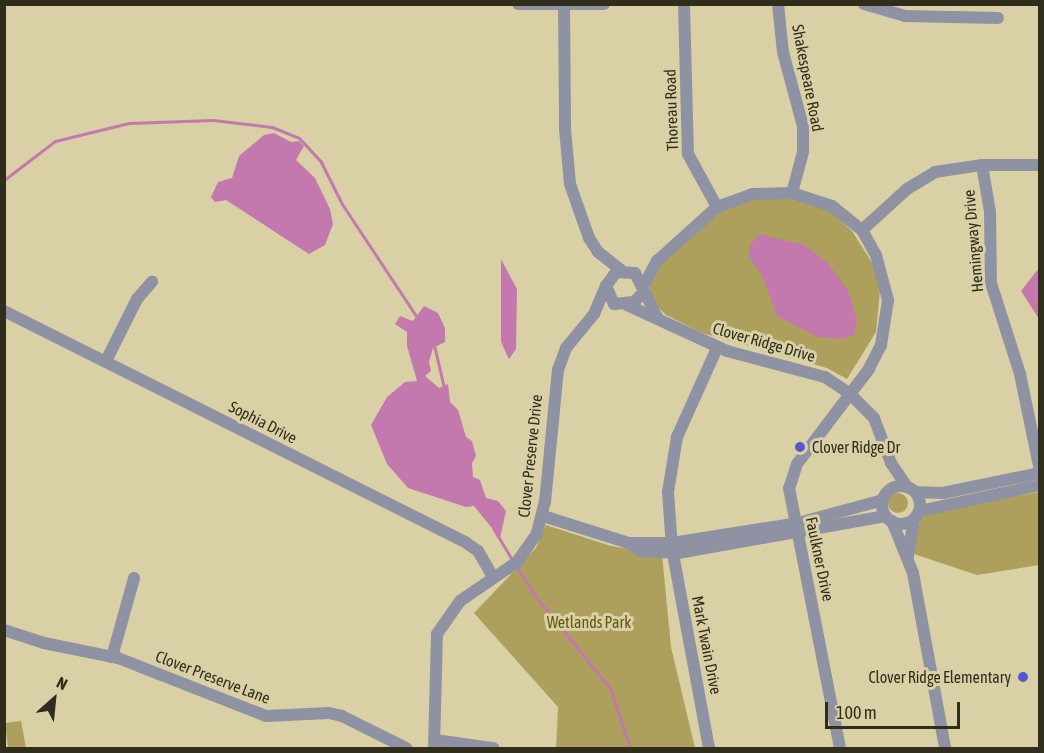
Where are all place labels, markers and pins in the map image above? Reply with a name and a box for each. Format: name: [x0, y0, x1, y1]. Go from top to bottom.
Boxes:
place label: Clover Ridge Dr: [812, 437, 900, 457]
marker: Clover Ridge Dr: [793, 440, 807, 454]
place label: Clover Ridge Elementary: [868, 667, 1011, 687]
marker: Clover Ridge Elementary: [1016, 670, 1030, 684]

